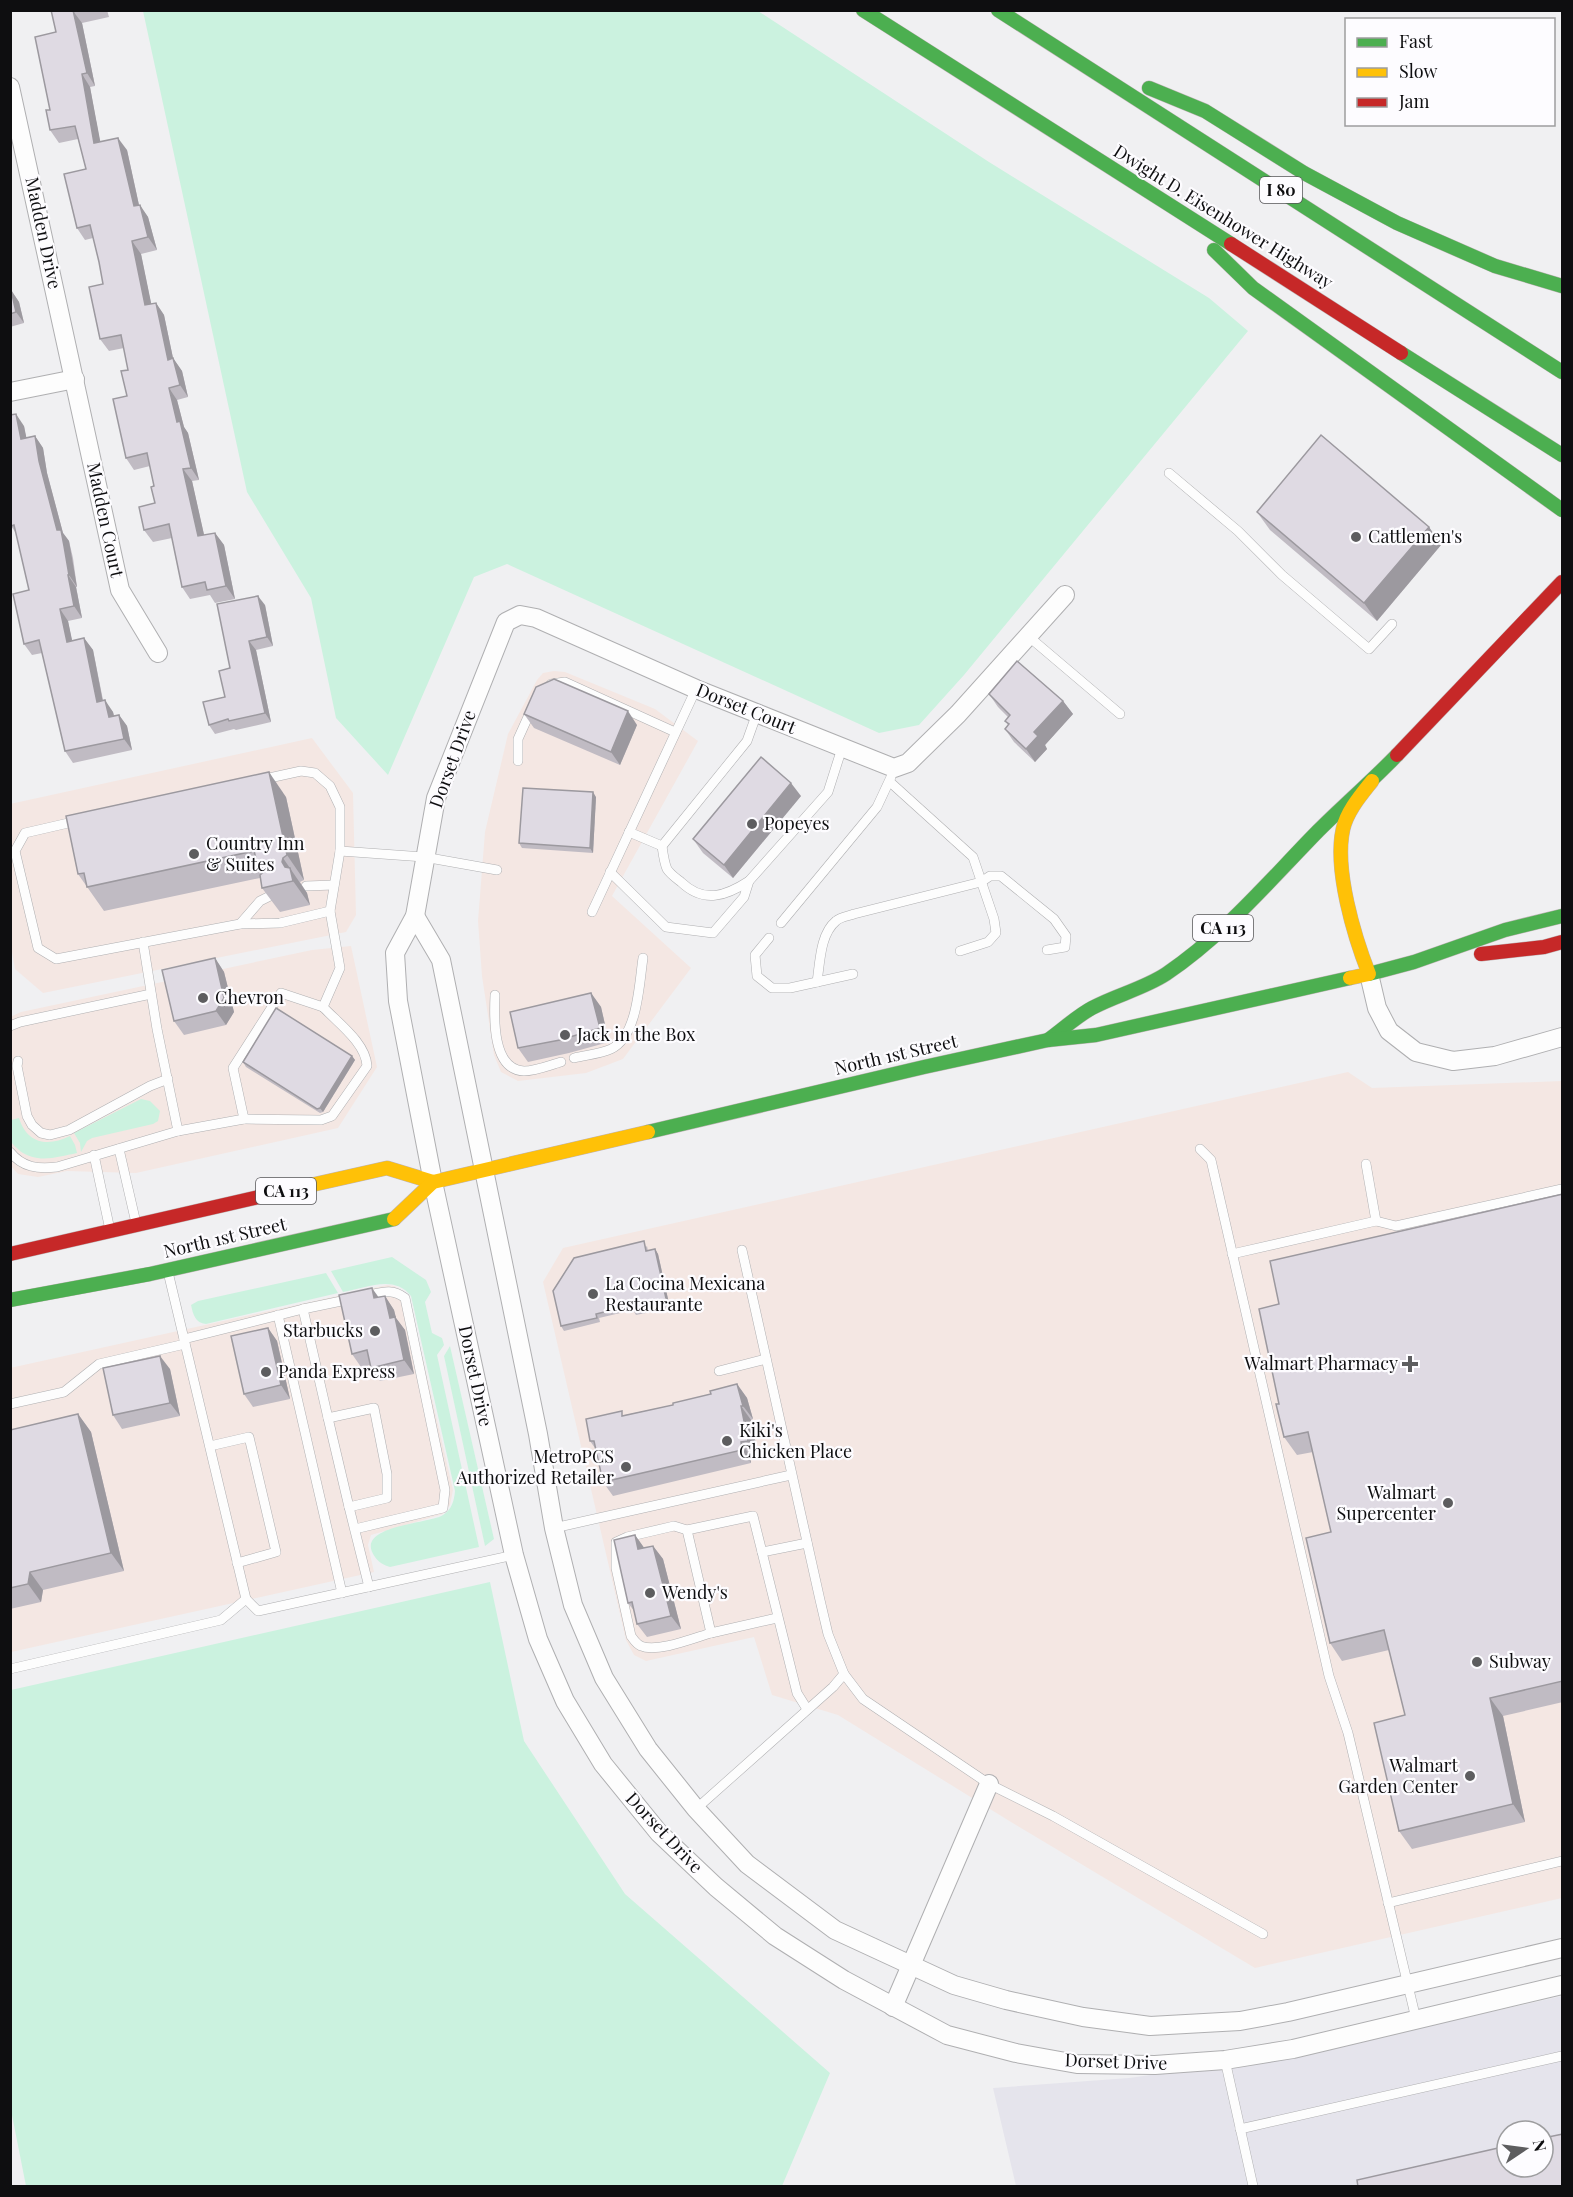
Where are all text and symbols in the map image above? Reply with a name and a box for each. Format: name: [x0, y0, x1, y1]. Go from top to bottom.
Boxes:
legend: [1345, 18, 1555, 126]
text: Fast: [1399, 29, 1433, 53]
text: Slow: [1399, 59, 1437, 83]
text: Jam: [1398, 89, 1429, 113]
street label: Dwight D. Eisenhower Highway: [1109, 139, 1338, 294]
street label: Madden Drive: [20, 175, 68, 291]
road number: I 80: [1260, 177, 1302, 203]
street label: Madden Court: [82, 460, 130, 580]
place label: Cattlemen's: [1368, 524, 1462, 548]
marker: Cattlemen's: [1349, 530, 1363, 544]
street label: Dorset Court: [693, 677, 800, 739]
street label: Dorset Drive: [423, 706, 481, 811]
place label: Popeyes: [764, 811, 830, 835]
marker: Popeyes: [745, 817, 759, 831]
place label: Country Inn & Suites: [206, 831, 305, 876]
marker: Country Inn & Suites: [187, 847, 201, 861]
road number: CA 113: [1193, 915, 1253, 941]
place label: Chevron: [215, 985, 284, 1009]
marker: Chevron: [196, 991, 210, 1005]
place label: Jack in the Box: [576, 1022, 696, 1046]
marker: Jack in the Box: [558, 1028, 572, 1042]
street label: North 1st Street: [832, 1028, 960, 1080]
road number: CA 113: [256, 1178, 316, 1204]
street label: North 1st Street: [161, 1211, 289, 1263]
place label: La Cocina Mexicana Restaurante: [605, 1271, 765, 1316]
marker: La Cocina Mexicana Restaurante: [586, 1287, 600, 1301]
place label: Starbucks: [283, 1318, 363, 1342]
street label: Dorset Drive: [454, 1323, 498, 1428]
marker: Starbucks: [368, 1324, 382, 1338]
place label: Walmart Pharmacy: [1243, 1351, 1398, 1375]
marker: Walmart Pharmacy: [1403, 1357, 1417, 1371]
place label: Panda Express: [278, 1359, 395, 1383]
marker: Panda Express: [259, 1365, 273, 1379]
place label: Kiki's Chicken Place: [739, 1418, 852, 1463]
marker: Kiki's Chicken Place: [720, 1434, 734, 1448]
place label: MetroPCS Authorized Retailer: [456, 1444, 614, 1489]
marker: MetroPCS Authorized Retailer: [619, 1460, 633, 1474]
place label: Walmart Supercenter: [1337, 1480, 1437, 1525]
marker: Walmart Supercenter: [1441, 1496, 1455, 1510]
place label: Wendy's: [661, 1580, 728, 1604]
marker: Wendy's: [643, 1586, 657, 1600]
place label: Subway: [1489, 1649, 1551, 1673]
marker: Subway: [1470, 1655, 1484, 1669]
place label: Walmart Garden Center: [1338, 1753, 1459, 1798]
marker: Walmart Garden Center: [1463, 1769, 1477, 1783]
street label: Dorset Drive: [621, 1787, 709, 1878]
street label: Dorset Drive: [1064, 2047, 1168, 2075]
north arrow: [1495, 2119, 1555, 2179]
text: N: [1529, 2138, 1552, 2154]

